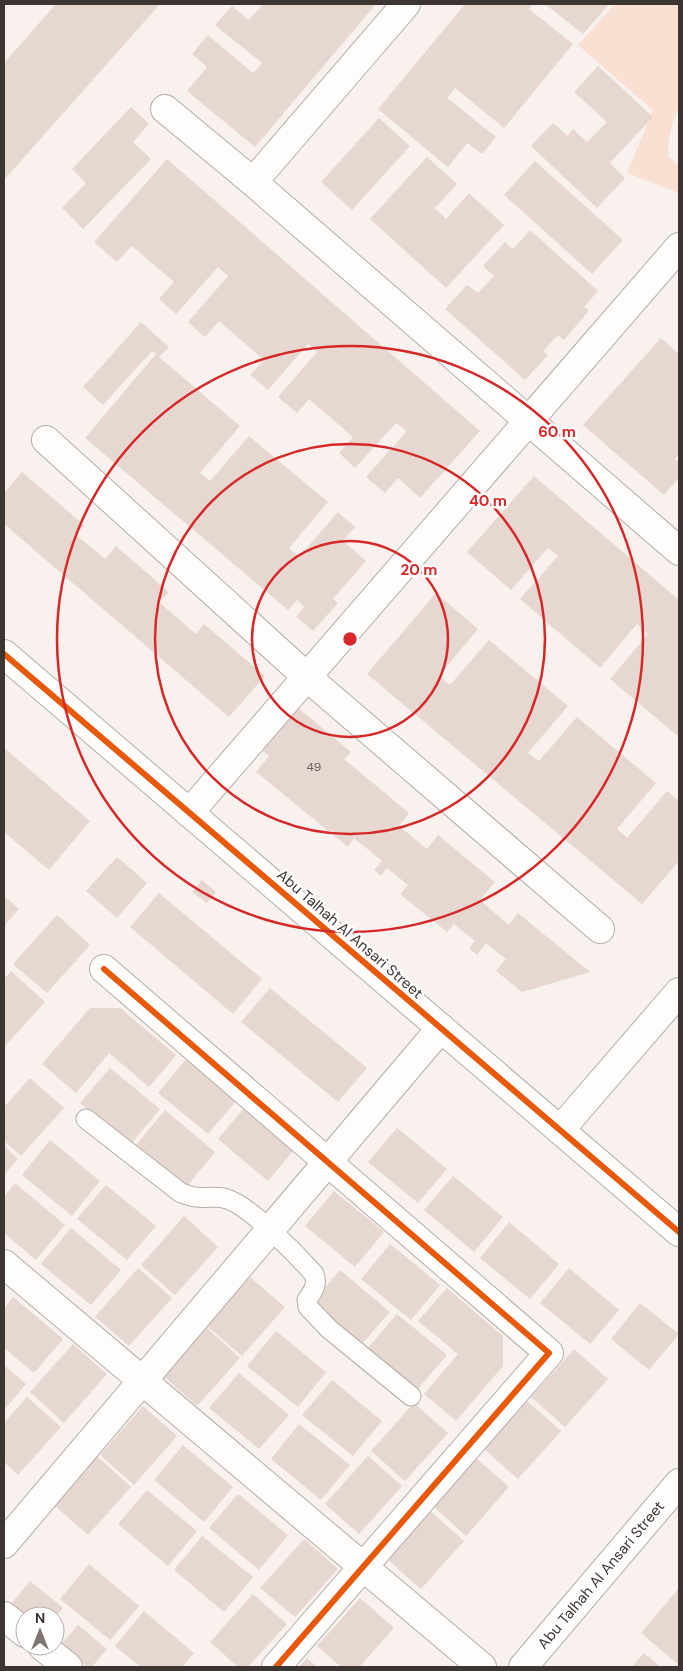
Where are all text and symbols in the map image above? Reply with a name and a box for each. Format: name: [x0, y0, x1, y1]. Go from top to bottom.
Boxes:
text: 60 m: [538, 422, 576, 442]
text: 40 m: [469, 491, 507, 511]
text: 20 m: [401, 560, 437, 580]
centre of rings: [341, 630, 359, 648]
house number: 49: [307, 759, 321, 775]
street label: Abu Talhah Al Ansari Street: [273, 865, 427, 1003]
street label: Abu Talhah Al Ansari Street: [533, 1497, 669, 1653]
north arrow: [15, 1606, 65, 1656]
text: N: [35, 1609, 45, 1627]

